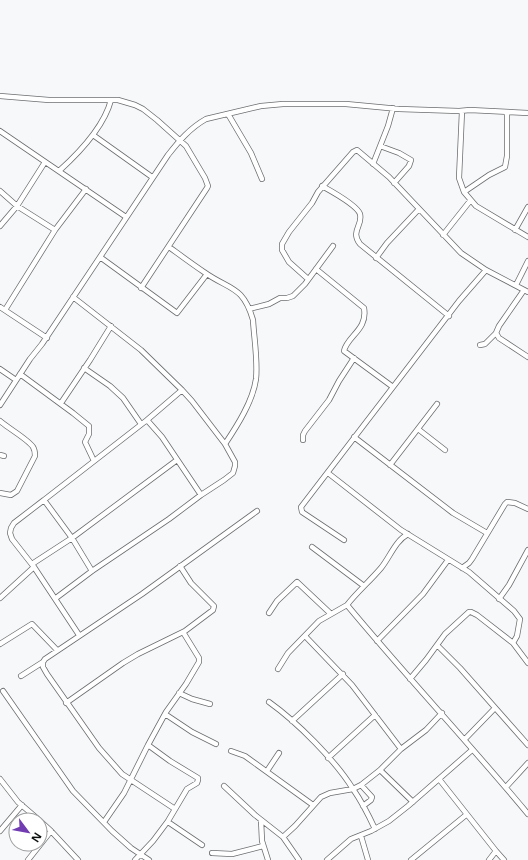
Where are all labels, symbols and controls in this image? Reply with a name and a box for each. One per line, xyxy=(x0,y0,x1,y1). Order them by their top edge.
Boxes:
north arrow xyxy=(8,812,48,852)
text: N xyxy=(28,830,46,845)

